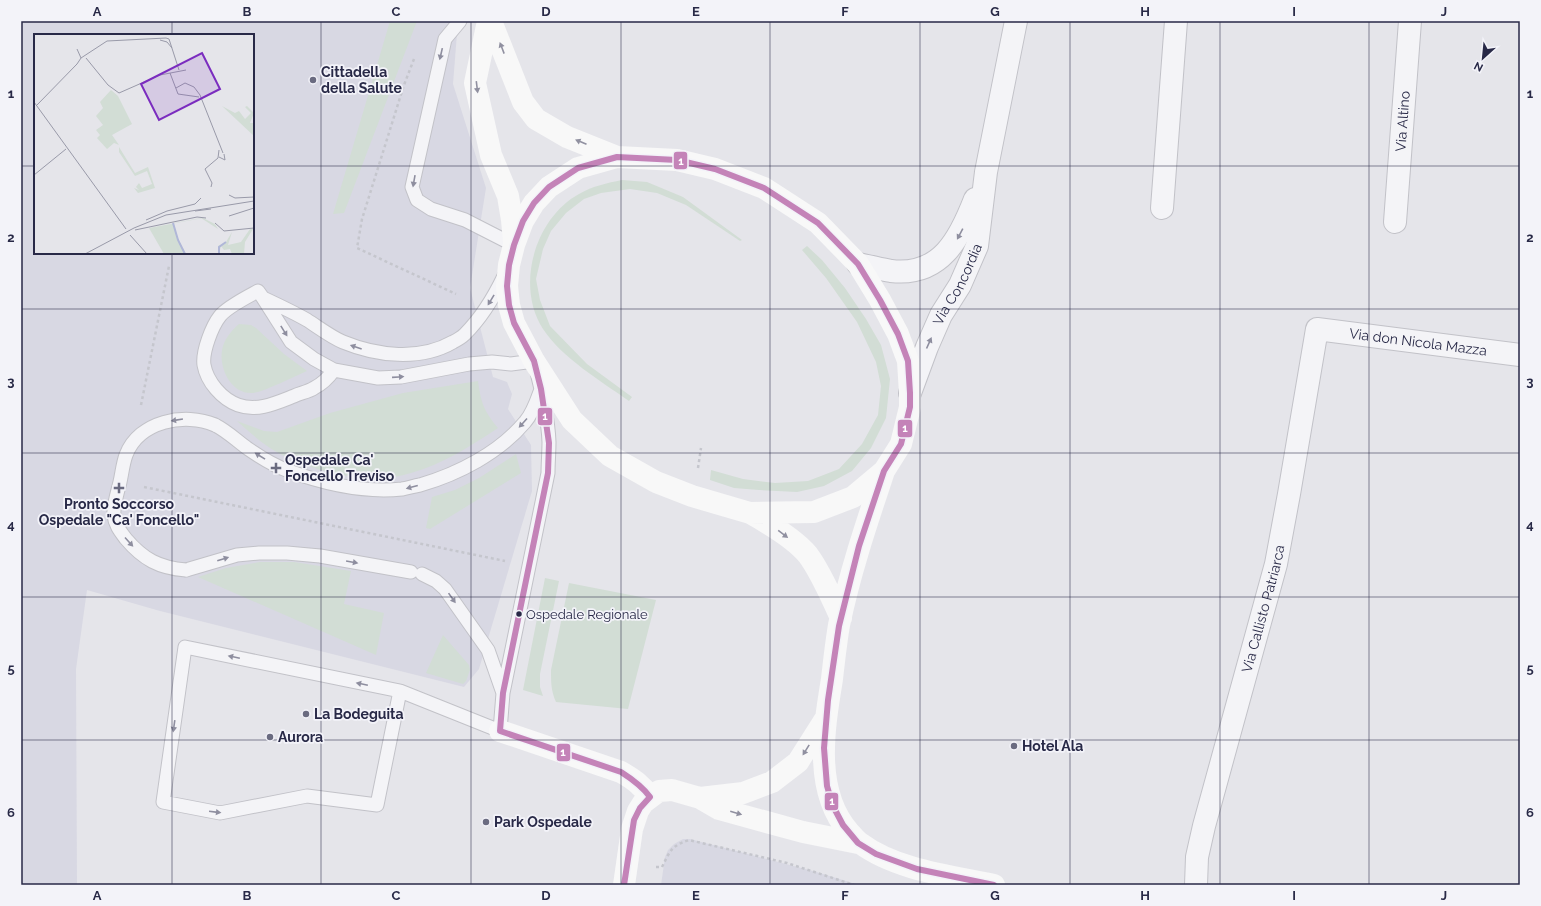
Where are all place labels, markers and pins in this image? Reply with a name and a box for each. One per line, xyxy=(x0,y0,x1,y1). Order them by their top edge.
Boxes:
place label: Cittadella della Salute xyxy=(321,64,403,96)
marker: Cittadella della Salute xyxy=(308,75,318,85)
place label: Ospedale Ca' Foncello Treviso xyxy=(285,452,395,484)
marker: Ospedale Ca' Foncello Treviso xyxy=(270,462,282,474)
marker: Pronto Soccorso Ospedale "Ca' Foncello" xyxy=(113,482,125,494)
place label: Pronto Soccorso Ospedale "Ca' Foncello" xyxy=(39,496,199,528)
place label: Ospedale Regionale xyxy=(526,607,648,622)
marker: Ospedale Regionale xyxy=(514,609,524,619)
place label: La Bodeguita xyxy=(314,706,404,722)
marker: La Bodeguita xyxy=(301,709,311,719)
place label: Aurora xyxy=(278,729,323,745)
marker: Aurora xyxy=(265,732,275,742)
place label: Hotel Ala xyxy=(1022,738,1083,754)
marker: Hotel Ala xyxy=(1009,741,1019,751)
place label: Park Ospedale xyxy=(494,814,592,830)
marker: Park Ospedale xyxy=(481,817,491,827)

